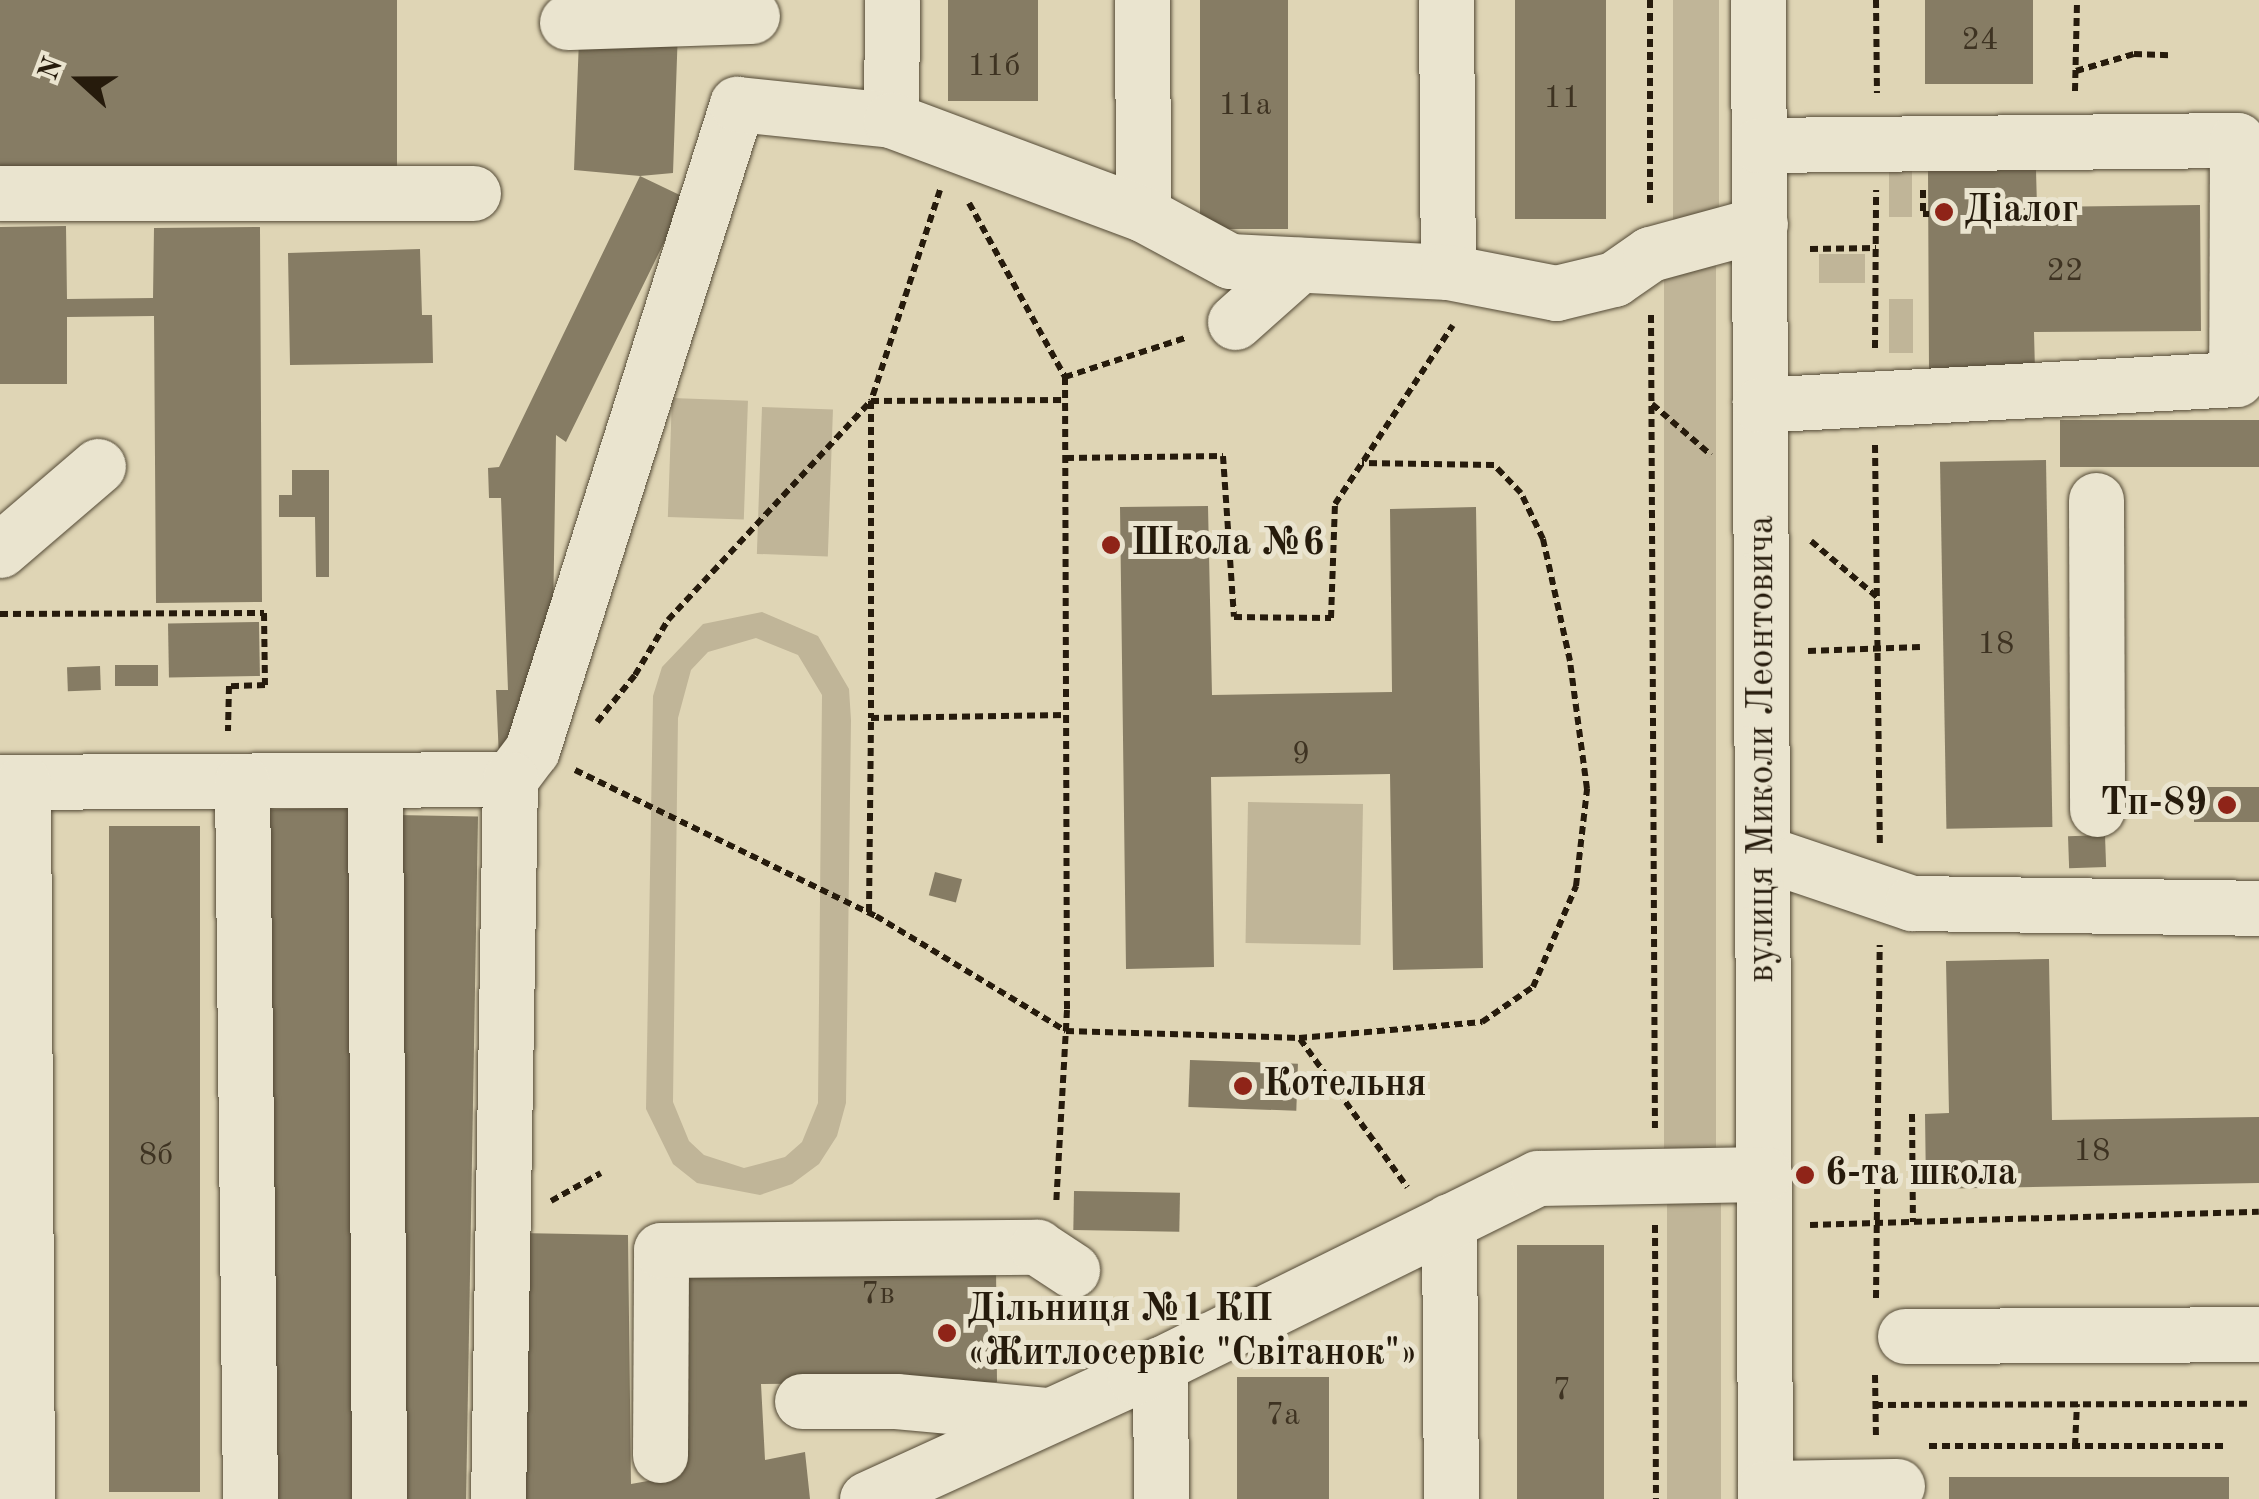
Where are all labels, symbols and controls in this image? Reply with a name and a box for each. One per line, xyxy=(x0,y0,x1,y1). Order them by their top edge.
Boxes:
house number: 24 xyxy=(1961,22,1999,60)
north arrow xyxy=(30,30,130,130)
house number: 11б xyxy=(968,48,1020,86)
text: N xyxy=(35,54,69,84)
house number: 11 xyxy=(1543,80,1581,118)
house number: 11а xyxy=(1219,87,1271,125)
place label: Діалог xyxy=(1964,189,2078,235)
marker: Діалог xyxy=(1933,201,1955,223)
house number: 22 xyxy=(2046,253,2084,291)
street label: вулиця Миколи Леонтовича xyxy=(1740,515,1786,983)
place label: Школа №6 xyxy=(1131,522,1324,568)
marker: Школа №6 xyxy=(1100,534,1122,556)
house number: 18 xyxy=(1977,626,2015,664)
house number: 9 xyxy=(1292,736,1310,774)
place label: Тп-89 xyxy=(2100,782,2207,828)
marker: Тп-89 xyxy=(2216,794,2238,816)
place label: Котельня xyxy=(1263,1063,1427,1109)
marker: Котельня xyxy=(1232,1075,1254,1097)
house number: 18 xyxy=(2073,1133,2111,1171)
house number: 8б xyxy=(139,1137,173,1175)
place label: 6-та школа xyxy=(1825,1152,2017,1198)
marker: 6-та школа xyxy=(1794,1164,1816,1186)
house number: 7в xyxy=(861,1276,895,1314)
place label: Дільниця №1 КП «Житлосервіс "Світанок"» xyxy=(967,1288,1418,1378)
marker: Дільниця №1 КП «Житлосервіс "Світанок"» xyxy=(936,1322,958,1344)
house number: 7 xyxy=(1553,1372,1571,1410)
house number: 7а xyxy=(1266,1397,1300,1435)

